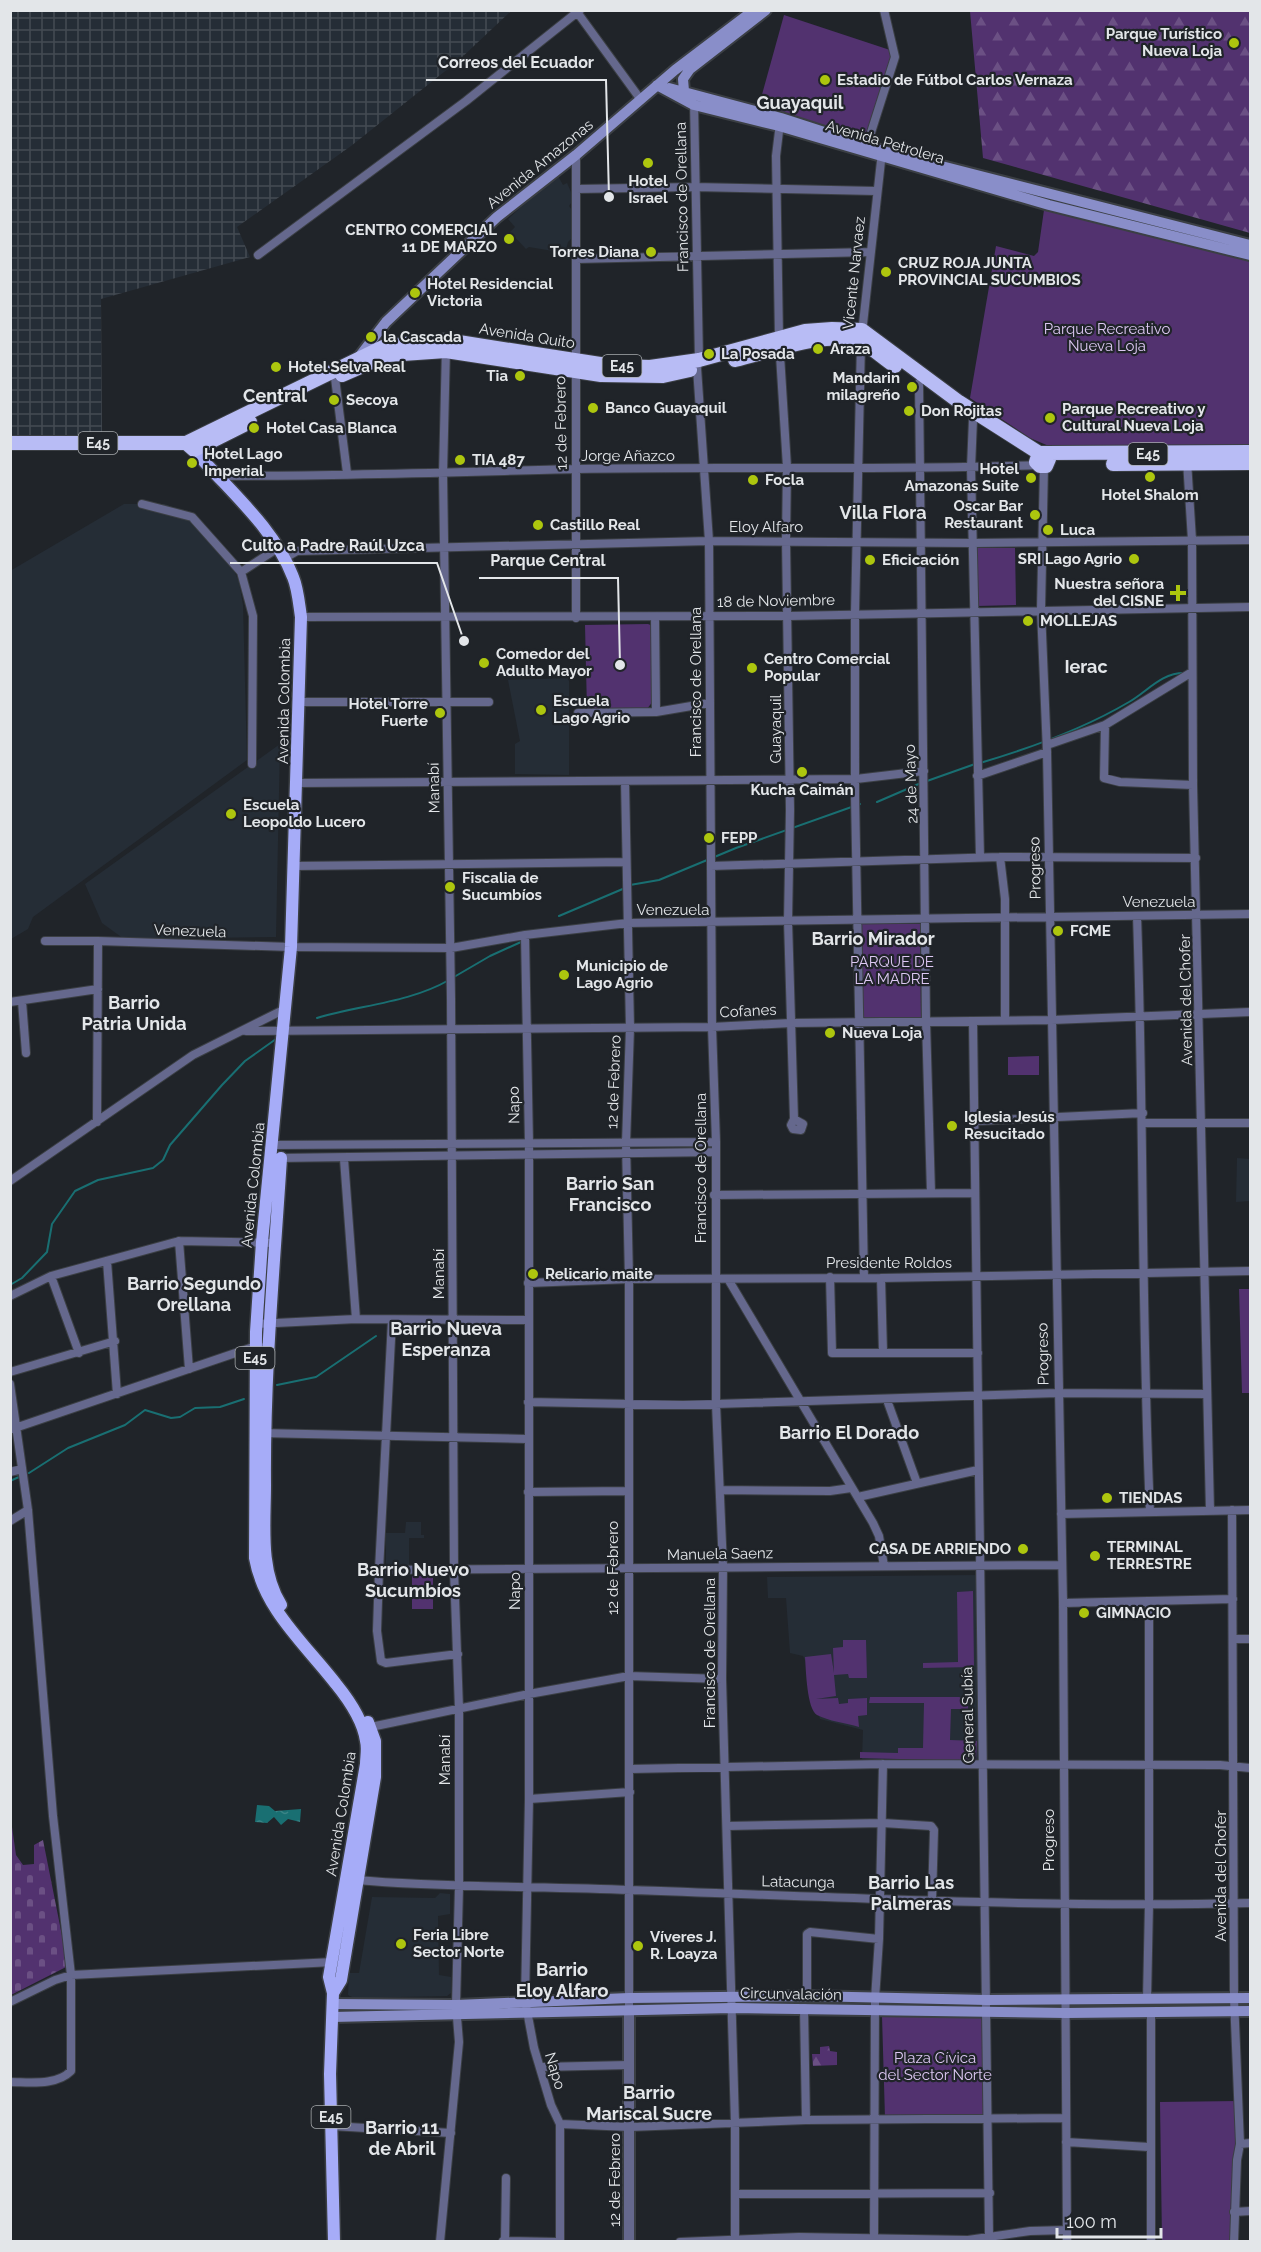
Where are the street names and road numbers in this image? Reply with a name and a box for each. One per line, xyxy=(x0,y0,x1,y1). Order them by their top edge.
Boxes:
street label: Avenida Amazonas xyxy=(483,116,597,212)
street label: Avenida Petrolera xyxy=(824,116,946,168)
street label: Francisco de Orellana xyxy=(672,122,692,272)
street label: Vicente Narvaez xyxy=(839,216,869,330)
street label: Avenida Quito xyxy=(478,320,576,352)
road number: E45 xyxy=(602,355,642,377)
street label: 12 de Febrero xyxy=(551,376,571,470)
road number: E45 xyxy=(78,432,118,454)
road number: E45 xyxy=(1128,443,1168,465)
street label: Jorge Añazco xyxy=(581,447,675,465)
street label: Eloy Alfaro xyxy=(729,518,803,536)
street label: 18 de Noviembre xyxy=(717,591,835,611)
street label: Francisco de Orellana xyxy=(687,607,705,757)
street label: Avenida Colombia xyxy=(274,638,294,764)
street label: Guayaquil xyxy=(767,693,785,764)
street label: 24 de Mayo xyxy=(901,744,921,824)
street label: Manabí xyxy=(425,762,443,814)
street label: Progreso xyxy=(1025,836,1045,899)
street label: Venezuela xyxy=(1123,893,1195,911)
street label: Venezuela xyxy=(637,901,709,919)
street label: Venezuela xyxy=(153,921,227,941)
street label: Avenida del Chofer xyxy=(1176,933,1196,1066)
street label: Cofanes xyxy=(719,1001,777,1021)
street label: 12 de Febrero xyxy=(603,1035,625,1129)
street label: Napo xyxy=(505,1086,523,1124)
street label: Francisco de Orellana xyxy=(692,1093,710,1243)
street label: Avenida Colombia xyxy=(237,1121,269,1249)
street label: Manabí xyxy=(430,1248,448,1299)
street label: Presidente Roldos xyxy=(826,1254,952,1272)
street label: Progreso xyxy=(1033,1322,1053,1385)
road number: E45 xyxy=(236,1347,274,1369)
street label: 12 de Febrero xyxy=(604,1521,622,1615)
street label: Manuela Saenz xyxy=(667,1544,773,1564)
street label: Napo xyxy=(506,1572,524,1610)
street label: Francisco de Orellana xyxy=(701,1578,719,1728)
street label: General Subía xyxy=(958,1667,978,1763)
street label: Manabí xyxy=(436,1734,454,1785)
street label: Avenida Colombia xyxy=(322,1750,360,1878)
street label: Progreso xyxy=(1040,1809,1058,1871)
street label: Avenida del Chofer xyxy=(1212,1809,1230,1942)
street label: Latacunga xyxy=(761,1872,835,1892)
street label: Circunvalación xyxy=(740,1984,842,2004)
street label: Napo xyxy=(541,2050,569,2092)
road number: E45 xyxy=(312,2106,350,2128)
street label: 12 de Febrero xyxy=(606,2133,624,2227)

